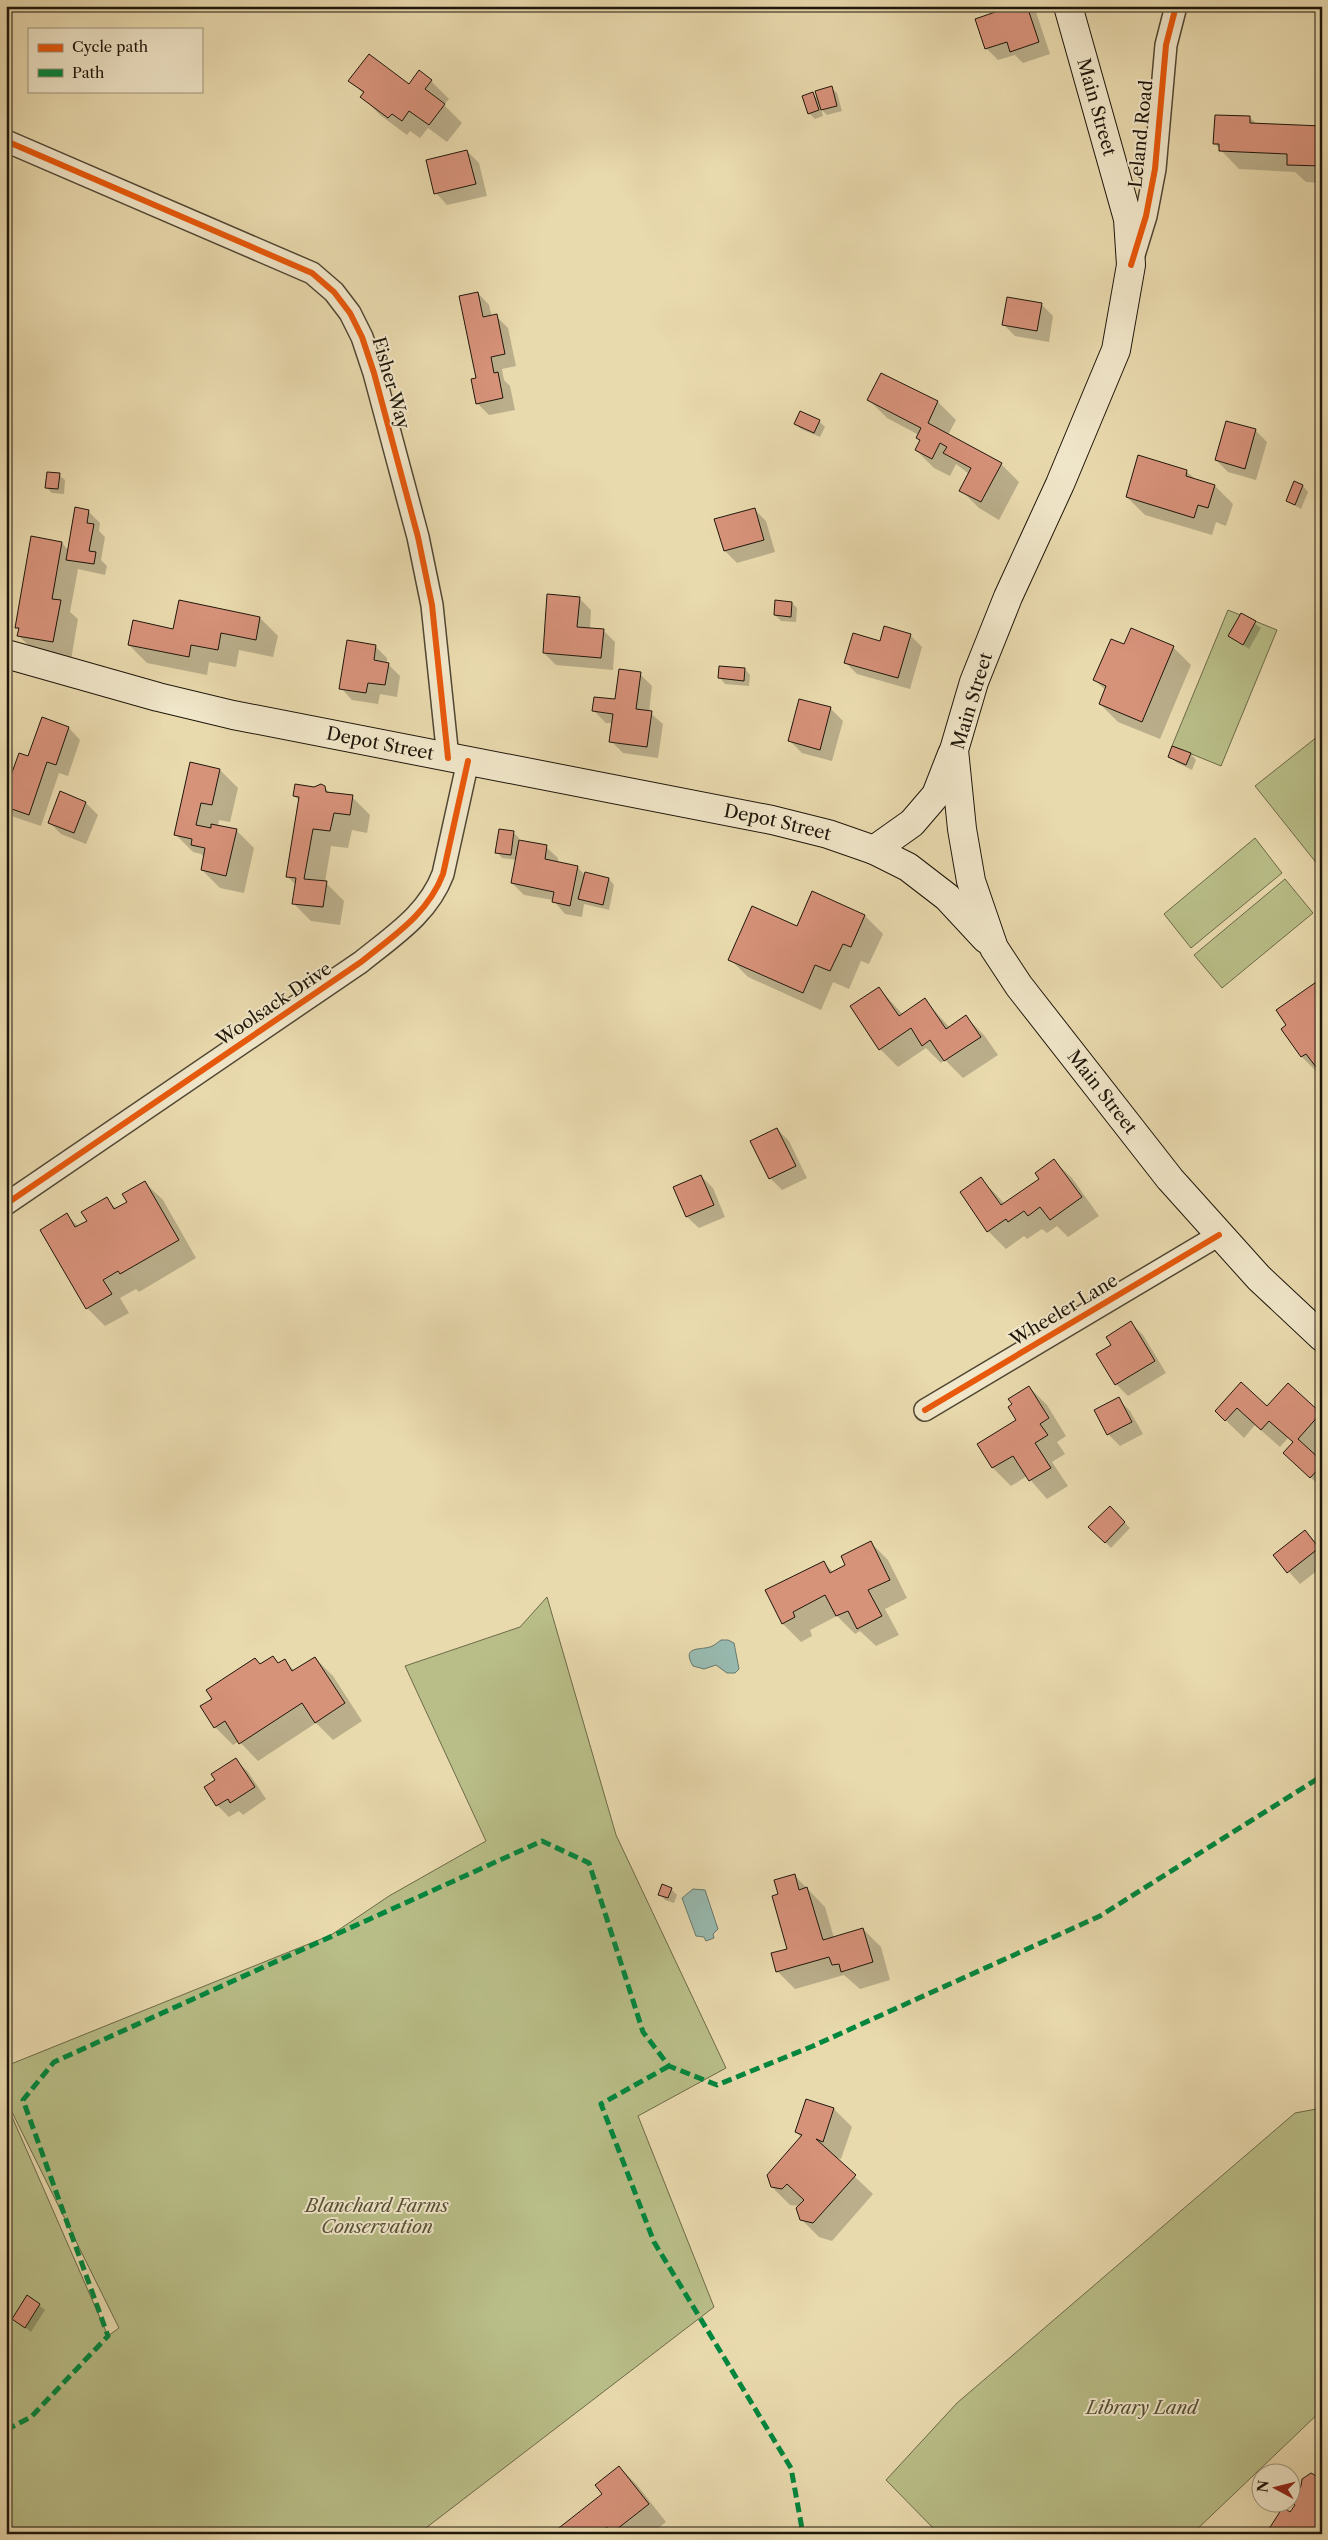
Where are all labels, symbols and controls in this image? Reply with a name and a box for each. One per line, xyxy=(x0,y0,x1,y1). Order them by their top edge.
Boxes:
legend xyxy=(28,28,202,92)
text: Cycle path xyxy=(72,37,149,56)
street label: Main Street xyxy=(1072,56,1121,159)
text: Path xyxy=(72,63,105,82)
street label: Leland Road xyxy=(1124,79,1158,189)
street label: Fisher Way xyxy=(367,334,415,433)
street label: Main Street xyxy=(947,649,997,752)
street label: Depot Street xyxy=(324,722,436,765)
street label: Depot Street xyxy=(722,800,834,845)
street label: Woolsack Drive xyxy=(211,957,336,1051)
street label: Main Street xyxy=(1062,1046,1142,1139)
street label: Wheeler Lane xyxy=(1005,1269,1122,1351)
park label: Blanchard Farms Conservation xyxy=(303,2195,449,2238)
park label: Library Land xyxy=(1084,2397,1200,2419)
north arrow xyxy=(1250,2462,1300,2512)
text: N xyxy=(1253,2479,1273,2494)

